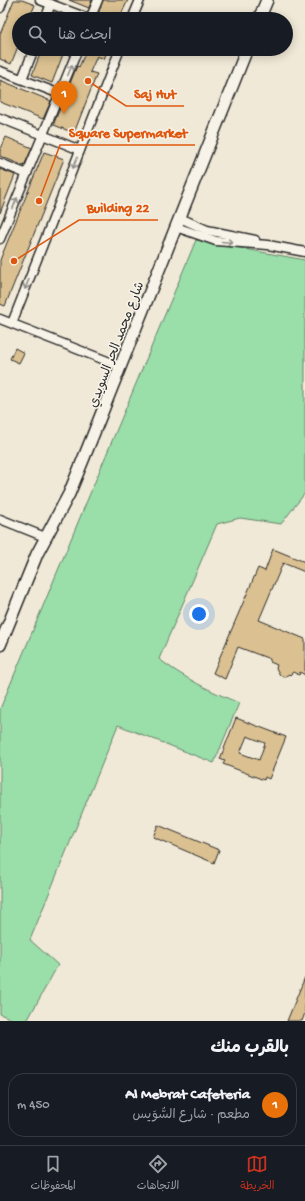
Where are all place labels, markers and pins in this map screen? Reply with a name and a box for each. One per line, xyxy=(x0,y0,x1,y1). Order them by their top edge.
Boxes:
callout: Saj Hut xyxy=(126,80,184,106)
pin: 1 xyxy=(51,81,77,114)
callout: Square Supermarket xyxy=(60,119,195,145)
callout: Building 22 xyxy=(79,194,158,220)

